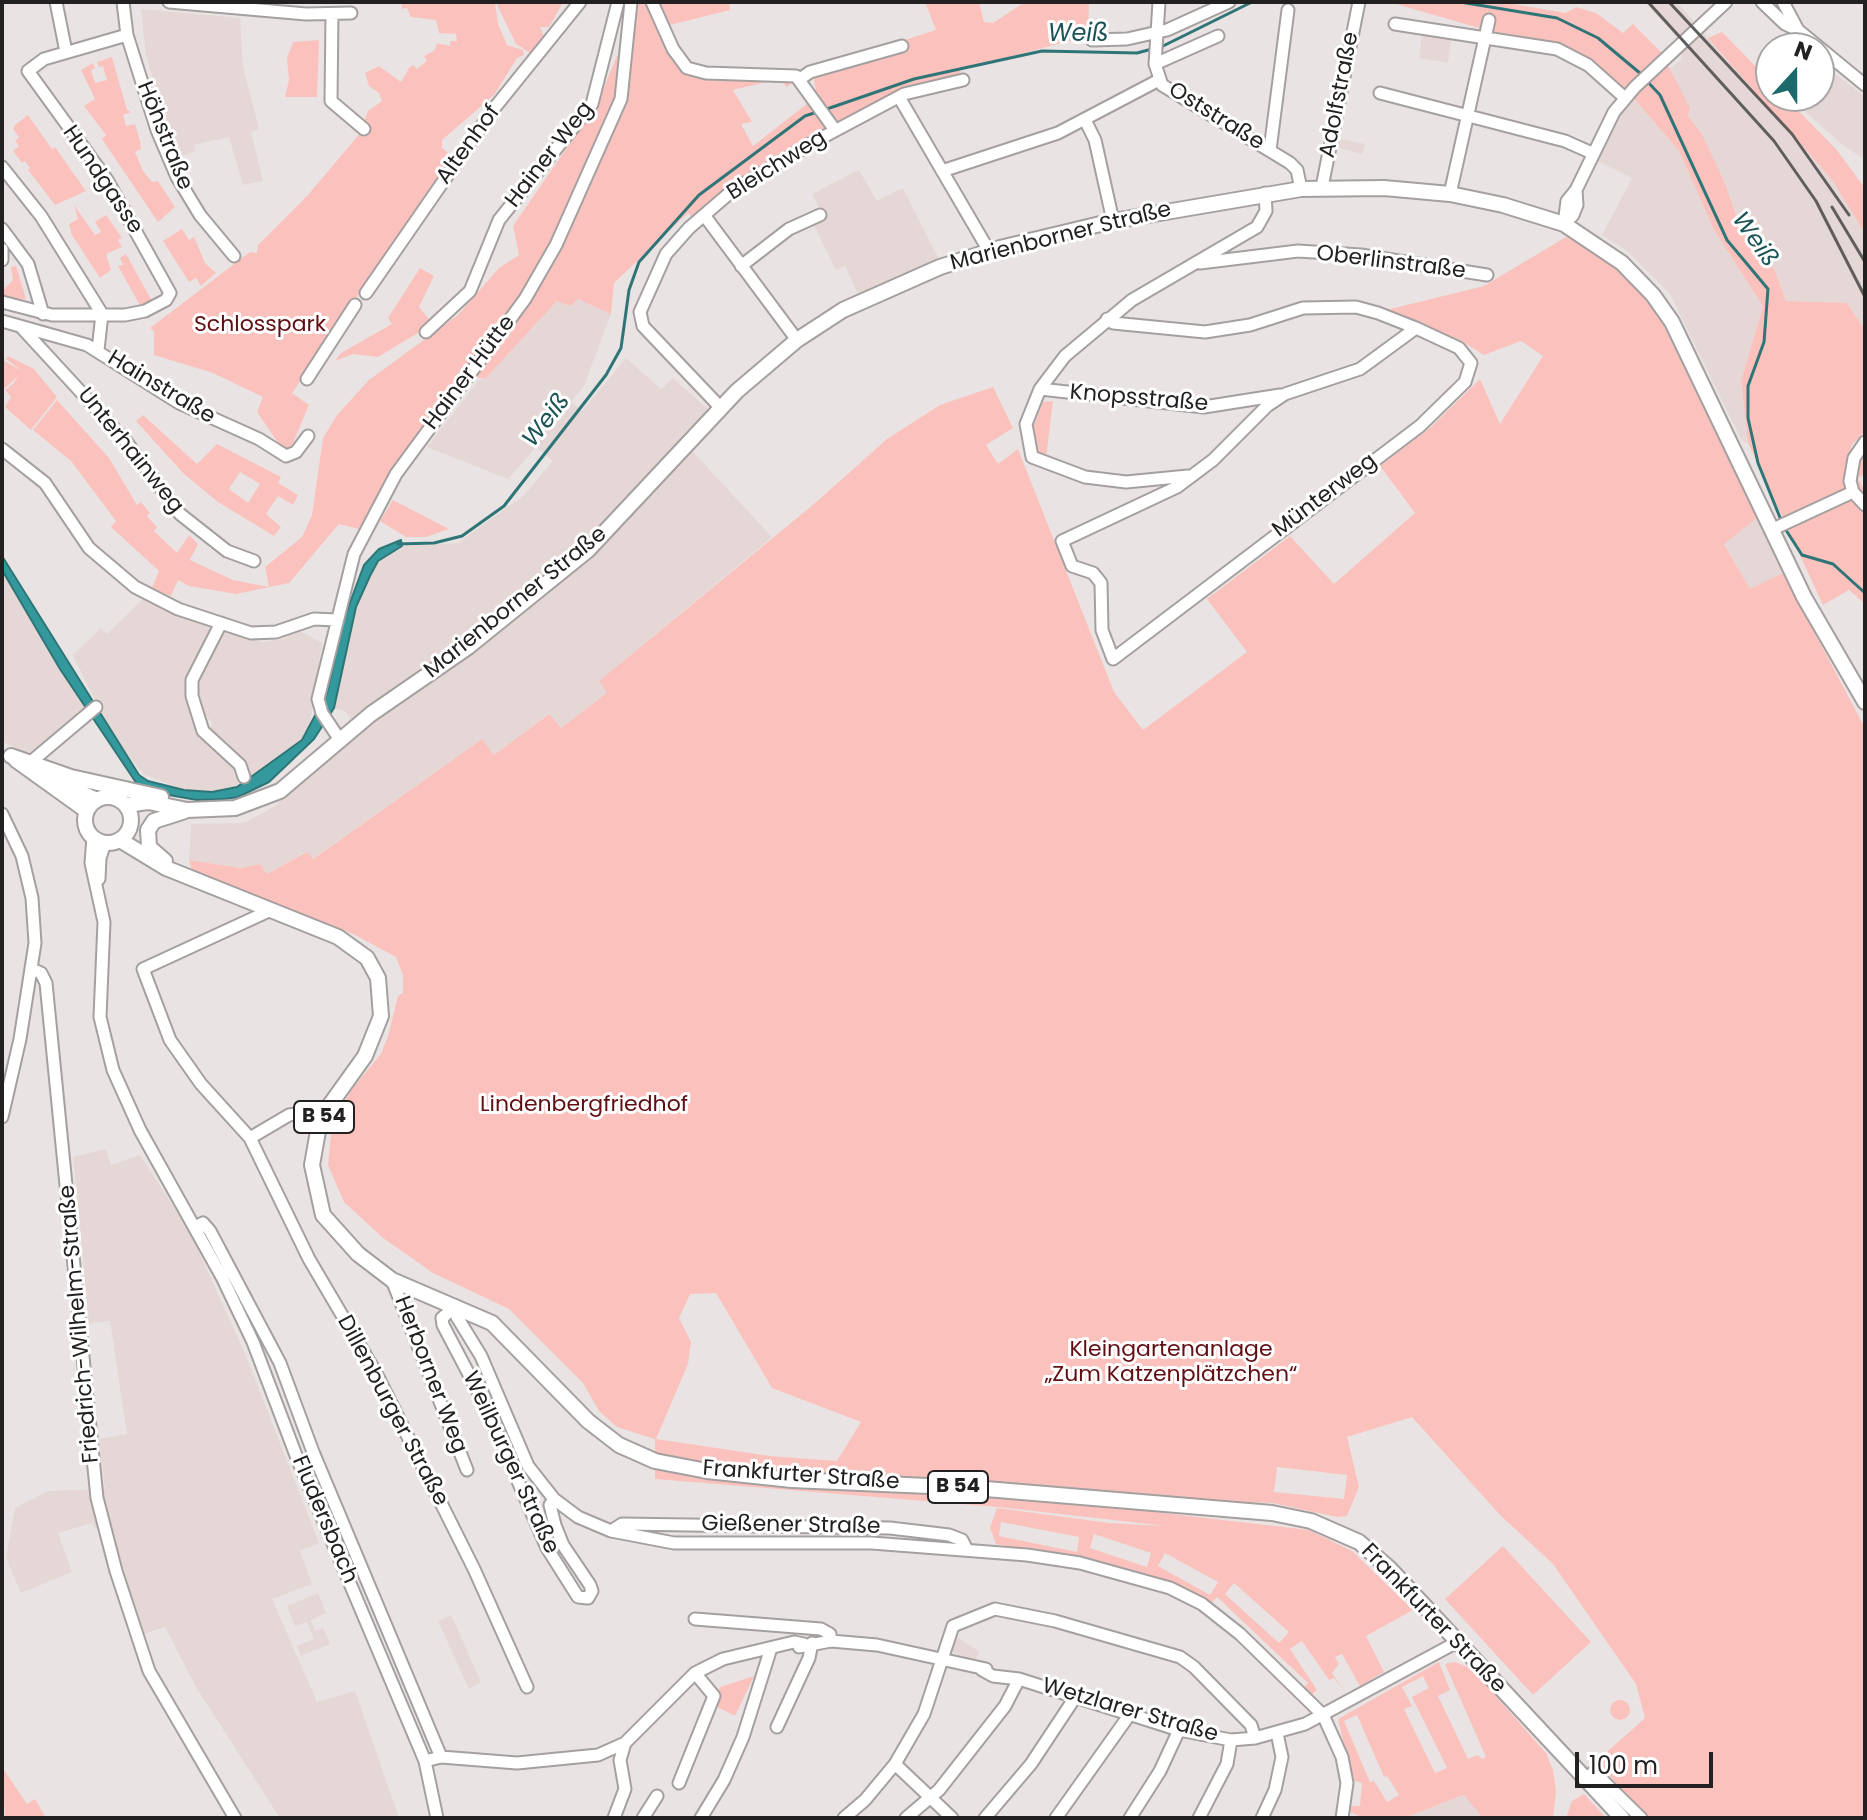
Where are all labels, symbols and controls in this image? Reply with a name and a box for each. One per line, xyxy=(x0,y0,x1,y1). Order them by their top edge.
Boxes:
water label: Weiß xyxy=(1048,21,1108,49)
street label: Adolfstraße xyxy=(1315,30,1365,160)
north arrow xyxy=(1755,32,1835,112)
text: N xyxy=(1790,34,1816,68)
street label: Oststraße xyxy=(1163,77,1269,157)
street label: Höhstraße xyxy=(130,78,198,194)
street label: Hainer Weg xyxy=(500,97,600,213)
street label: Altenhof xyxy=(431,100,507,190)
street label: Hundgasse xyxy=(56,121,148,239)
street label: Bleichweg xyxy=(723,125,831,207)
street label: Marienborner Straße xyxy=(948,197,1174,277)
water label: Weiß xyxy=(1725,207,1783,273)
street label: Oberlinstraße xyxy=(1315,241,1467,285)
street label: Hainer Hütte xyxy=(418,311,522,435)
park label: Schlosspark xyxy=(194,312,326,338)
street label: Hainstraße xyxy=(102,346,220,430)
street label: Knopsstraße xyxy=(1069,380,1209,418)
street label: Unterhainweg xyxy=(71,383,189,519)
water label: Weiß xyxy=(517,388,577,454)
street label: Münterweg xyxy=(1268,448,1382,544)
street label: Marienborner Straße xyxy=(420,521,612,685)
park label: Lindenbergfriedhof xyxy=(480,1092,688,1118)
road number: B 54 xyxy=(294,1101,354,1133)
street label: Friedrich-Wilhelm-Straße xyxy=(55,1184,105,1464)
street label: Herborner Weg xyxy=(388,1293,472,1457)
street label: Dillenburger Straße xyxy=(331,1311,453,1511)
park label: Kleingartenanlage „Zum Katzenplätzchen“ xyxy=(1045,1337,1297,1388)
street label: Weilburger Straße xyxy=(456,1368,564,1558)
street label: Fludersbach xyxy=(285,1452,363,1588)
street label: Frankfurter Straße xyxy=(702,1456,900,1496)
road number: B 54 xyxy=(928,1471,988,1503)
street label: Gießener Straße xyxy=(701,1511,881,1541)
street label: Frankfurter Straße xyxy=(1355,1539,1511,1699)
street label: Wetzlarer Straße xyxy=(1039,1673,1221,1749)
scale bar xyxy=(1579,1736,1717,1786)
text: 100 m xyxy=(1589,1749,1658,1782)

